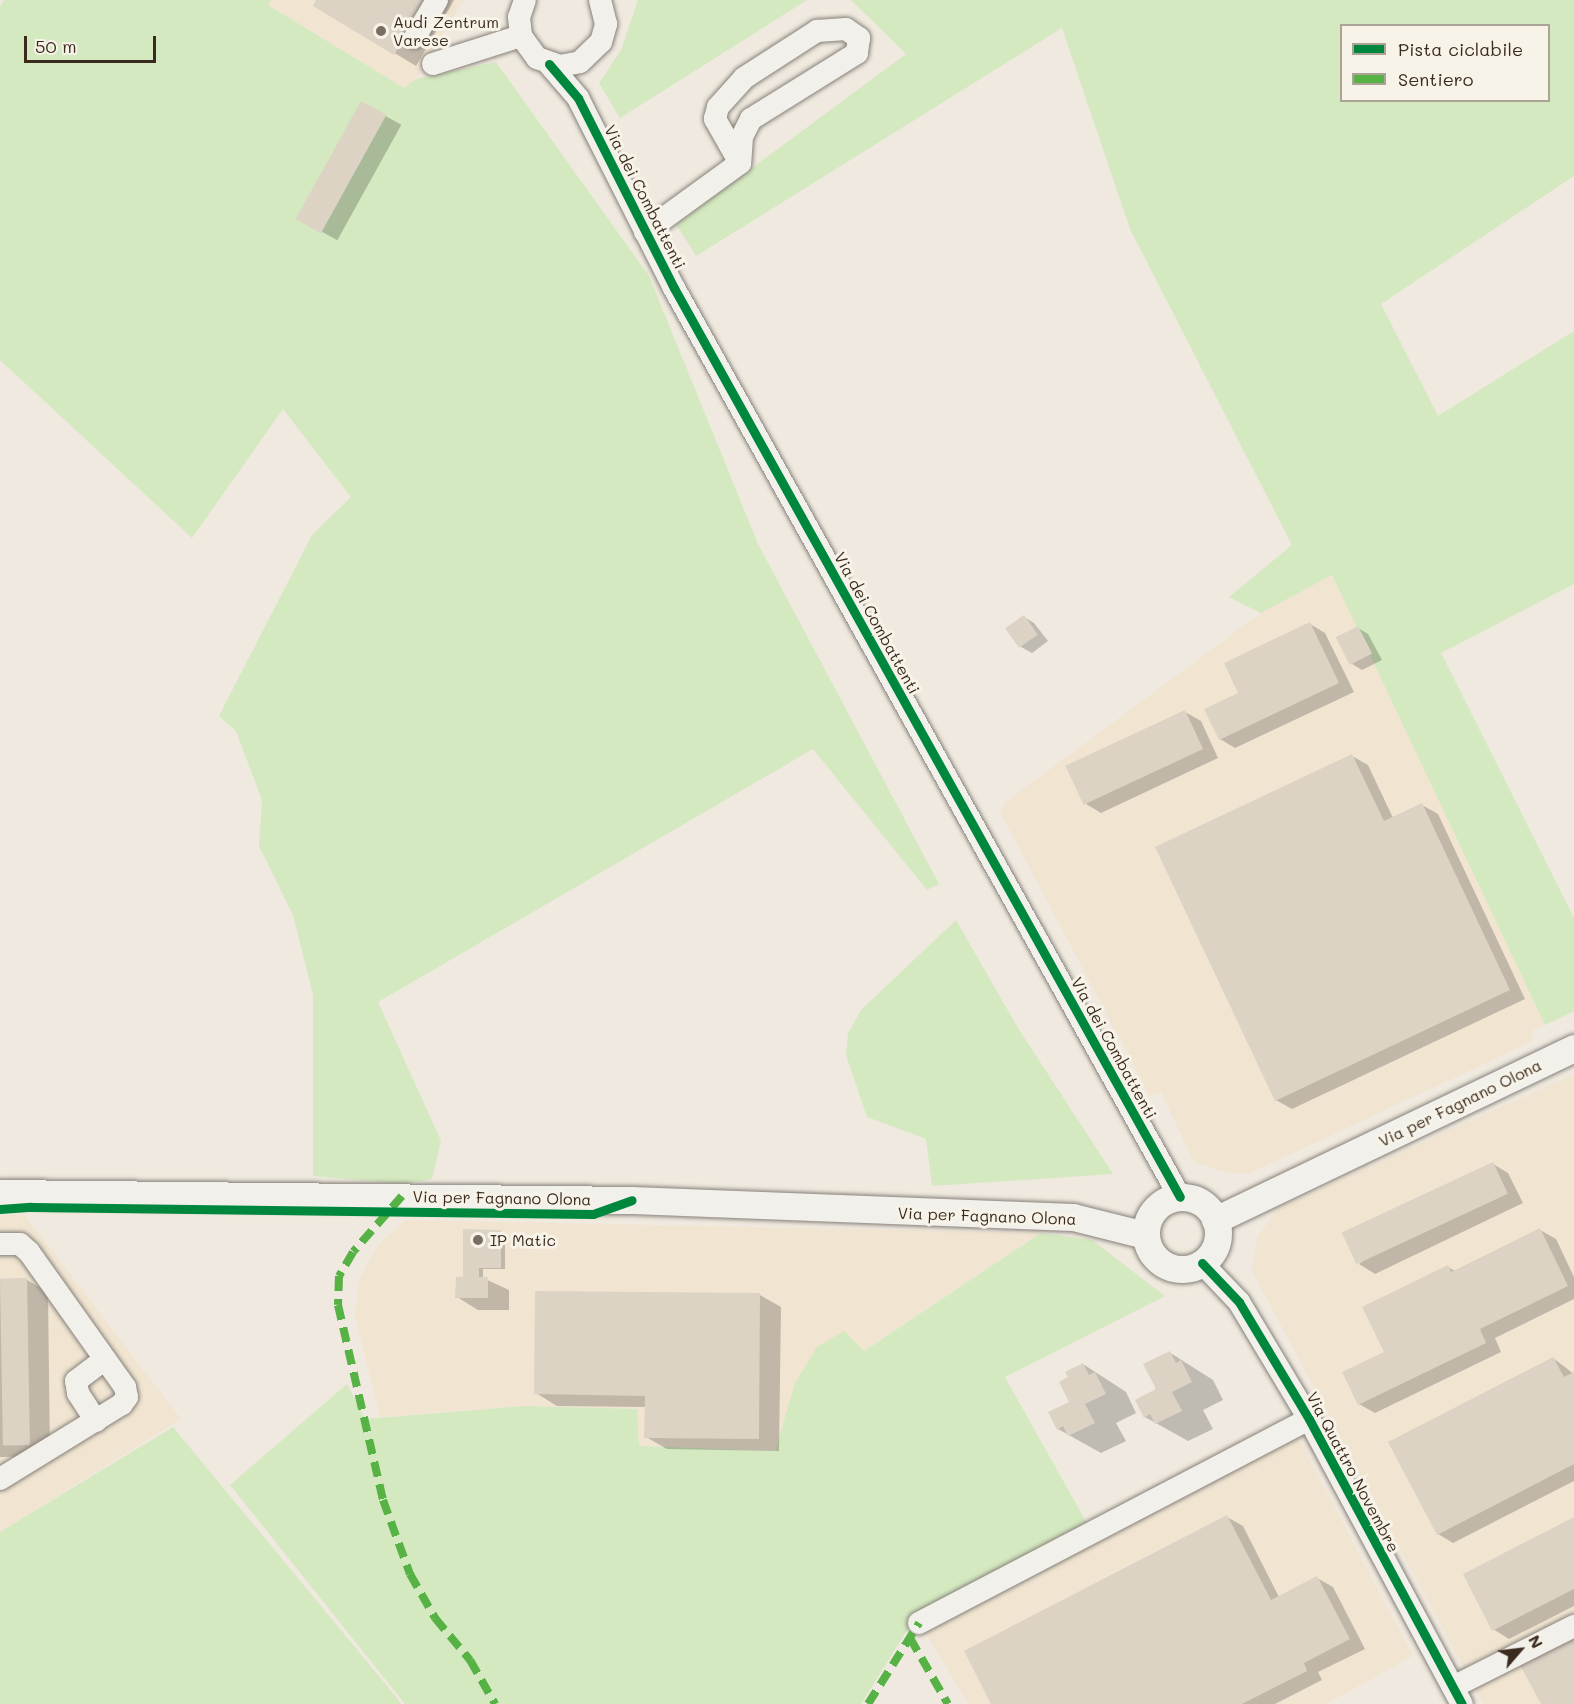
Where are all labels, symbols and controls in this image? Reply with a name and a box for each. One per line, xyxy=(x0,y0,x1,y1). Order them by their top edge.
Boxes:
place label: Audi Zentrum Varese xyxy=(393,12,499,50)
scale bar xyxy=(27,24,159,62)
marker: Audi Zentrum Varese xyxy=(374,24,388,38)
legend xyxy=(1340,24,1550,102)
text: 50 m xyxy=(35,34,77,58)
text: Pista ciclabile xyxy=(1398,37,1523,61)
text: Sentiero xyxy=(1398,67,1474,91)
street label: Via dei Combattenti xyxy=(600,122,690,272)
street label: Via dei Combattenti xyxy=(830,549,924,697)
street label: Via dei Combattenti xyxy=(1067,974,1161,1122)
street label: Via per Fagnano Olona xyxy=(1375,1055,1545,1151)
street label: Via per Fagnano Olona xyxy=(412,1187,592,1209)
street label: Via per Fagnano Olona xyxy=(897,1203,1077,1229)
place label: IP Matic xyxy=(490,1230,556,1250)
marker: IP Matic xyxy=(471,1233,485,1247)
street label: Via Quattro Novembre xyxy=(1303,1389,1403,1555)
north arrow xyxy=(1490,1620,1550,1680)
text: N xyxy=(1524,1631,1548,1652)

